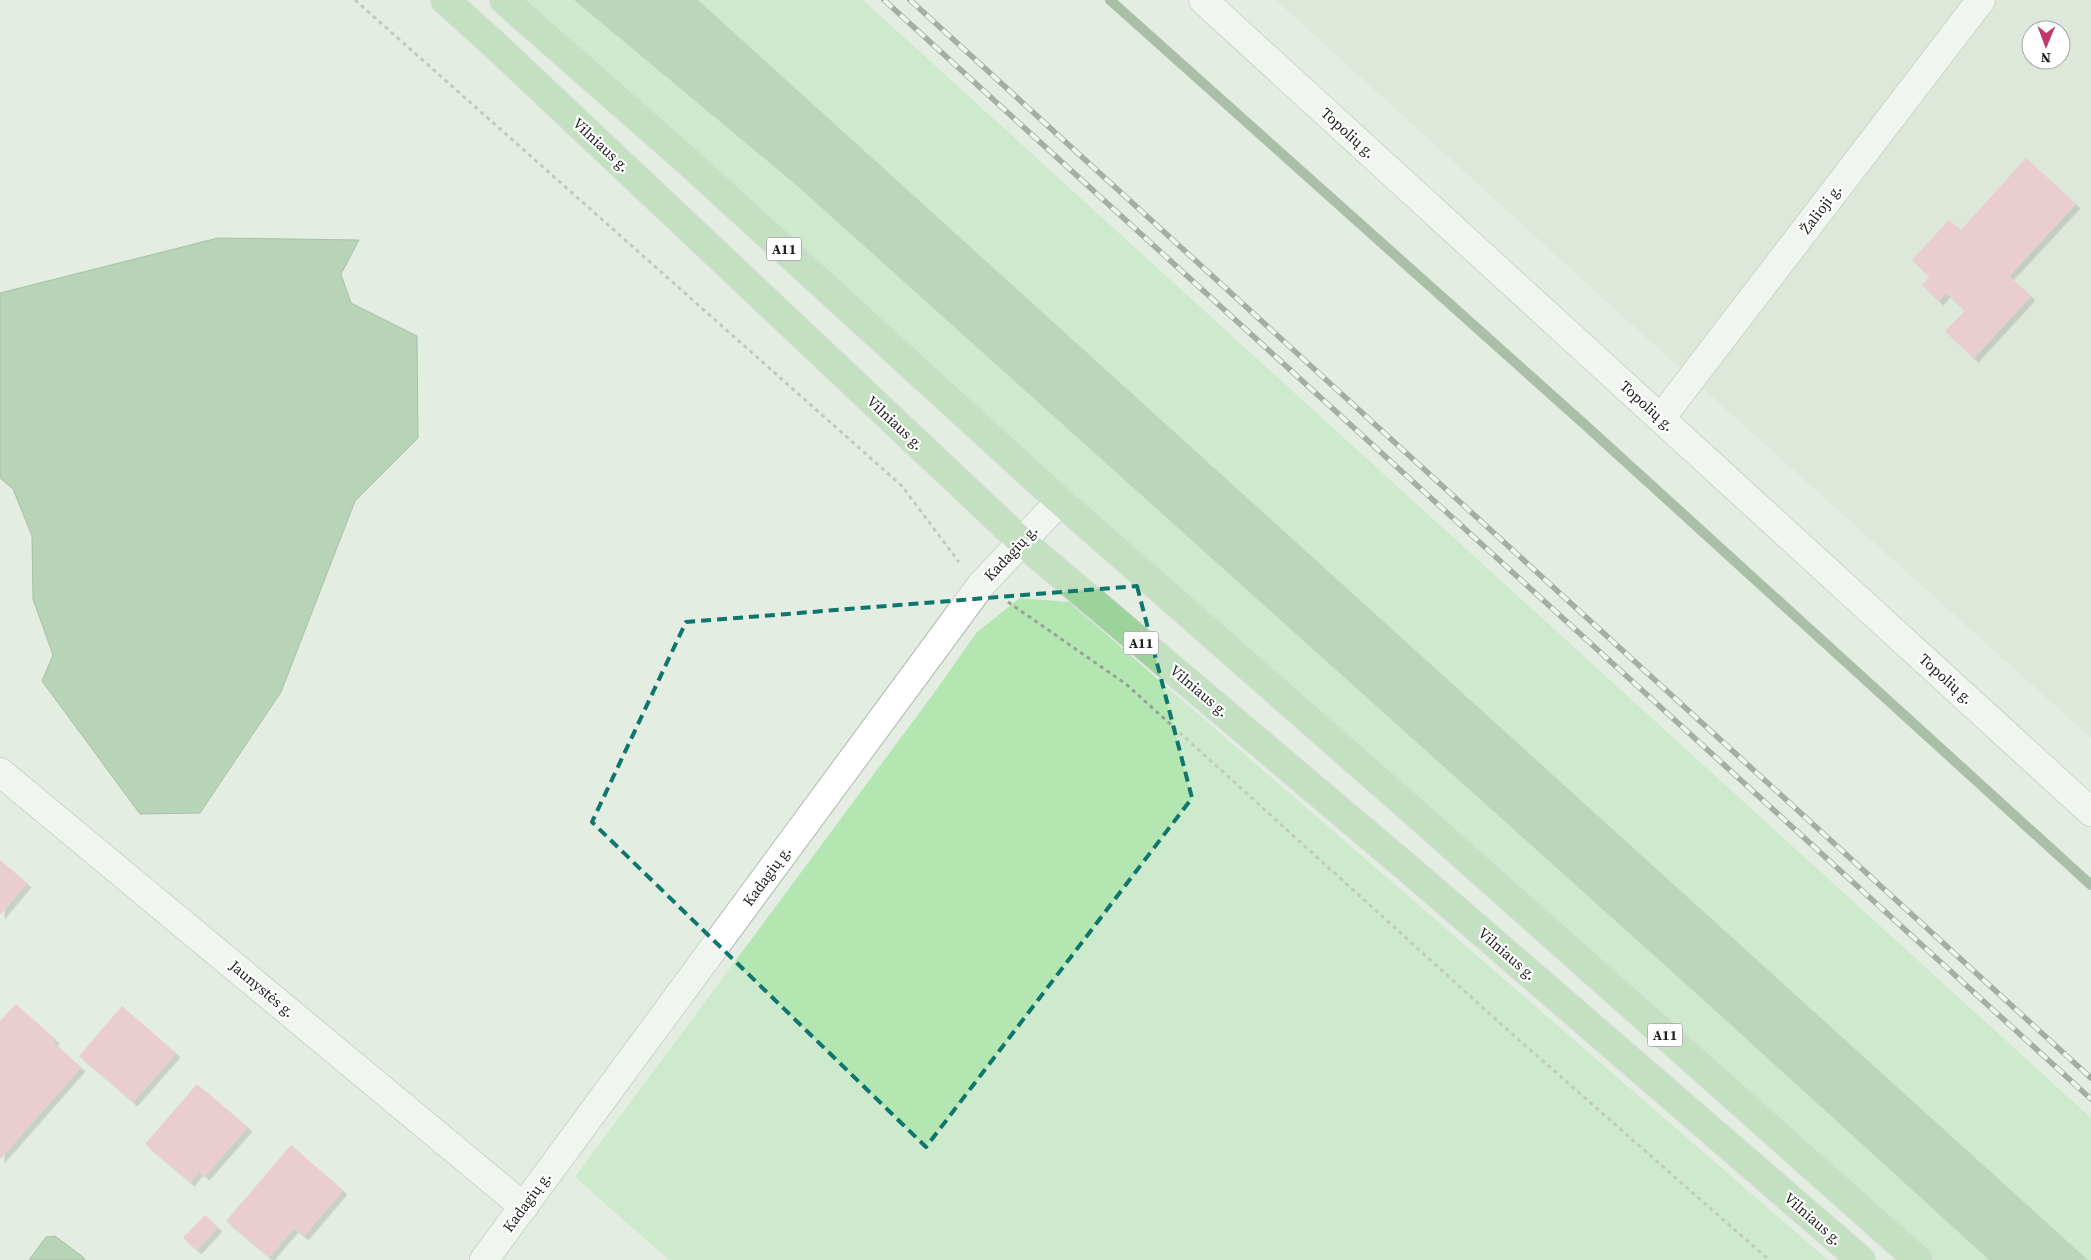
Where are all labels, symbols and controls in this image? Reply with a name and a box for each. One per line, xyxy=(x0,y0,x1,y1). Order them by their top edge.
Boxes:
north arrow xyxy=(2021,20,2071,70)
text: N xyxy=(2040,48,2051,68)
street label: Topolių g. xyxy=(1317,103,1380,163)
street label: Vilniaus g. xyxy=(568,113,634,176)
street label: Žalioji g. xyxy=(1795,179,1846,238)
road number: A11 xyxy=(766,238,802,260)
street label: Topolių g. xyxy=(1616,376,1679,436)
street label: Vilniaus g. xyxy=(862,391,928,454)
street label: Kadagių g. xyxy=(979,520,1042,585)
road number: A11 xyxy=(1124,632,1158,654)
street label: Topolių g. xyxy=(1915,649,1978,709)
street label: Vilniaus g. xyxy=(1165,660,1233,721)
street label: Kadagių g. xyxy=(738,841,796,910)
street label: Vilniaus g. xyxy=(1474,922,1541,985)
street label: Jaunystės g. xyxy=(225,955,299,1022)
road number: A11 xyxy=(1648,1024,1682,1046)
street label: Kadagių g. xyxy=(498,1167,556,1236)
street label: Vilniaus g. xyxy=(1780,1187,1847,1250)

